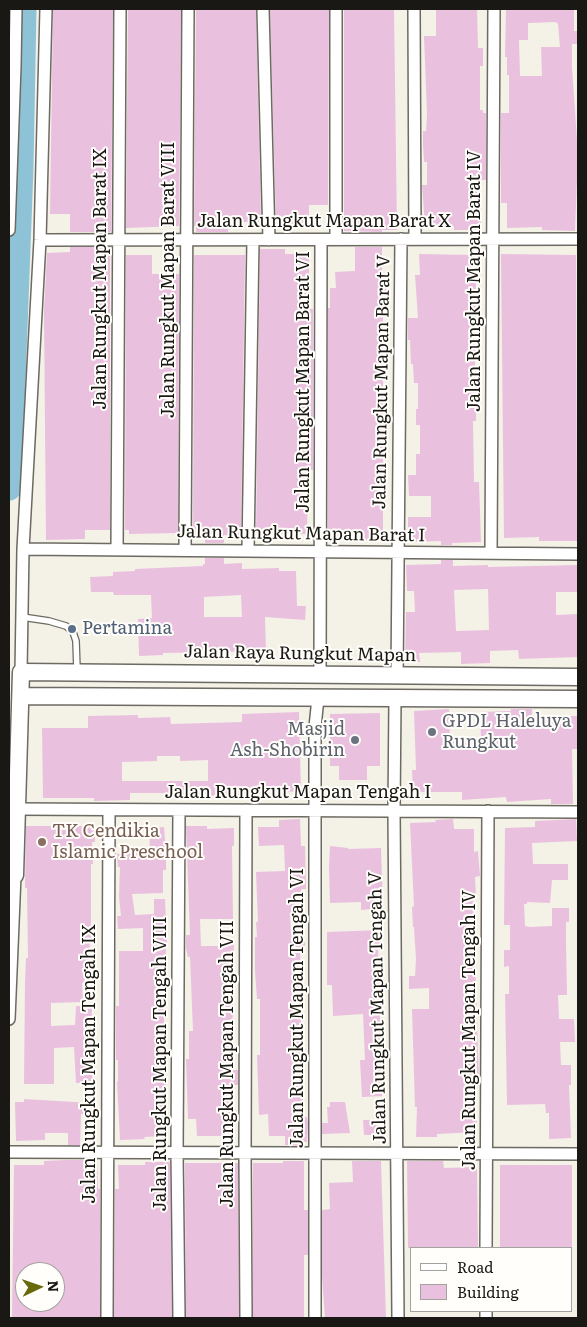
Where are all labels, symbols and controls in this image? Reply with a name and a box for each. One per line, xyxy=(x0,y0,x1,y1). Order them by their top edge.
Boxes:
street label: Jalan Rungkut Mapan Barat VIII xyxy=(158,142,180,418)
street label: Jalan Rungkut Mapan Barat IX xyxy=(90,148,112,410)
street label: Jalan Rungkut Mapan Barat IV xyxy=(464,150,486,412)
street label: Jalan Rungkut Mapan Barat X xyxy=(197,211,451,233)
street label: Jalan Rungkut Mapan Barat VI xyxy=(293,251,315,513)
street label: Jalan Rungkut Mapan Barat V xyxy=(369,254,395,510)
street label: Jalan Rungkut Mapan Barat I xyxy=(176,521,426,547)
place label: Pertamina xyxy=(82,618,172,640)
marker: Pertamina xyxy=(66,623,78,635)
street label: Jalan Raya Rungkut Mapan xyxy=(183,641,417,667)
place label: GPDL Haleluya Rungkut xyxy=(442,711,571,754)
place label: Masjid Ash-Shobirin xyxy=(230,719,345,762)
marker: GPDL Haleluya Rungkut xyxy=(426,726,438,738)
marker: Masjid Ash-Shobirin xyxy=(349,734,361,746)
street label: Jalan Rungkut Mapan Tengah I xyxy=(165,782,431,804)
place label: TK Cendikia Islamic Preschool xyxy=(52,821,203,864)
marker: TK Cendikia Islamic Preschool xyxy=(36,836,48,848)
street label: Jalan Rungkut Mapan Tengah VI xyxy=(287,868,309,1148)
street label: Jalan Rungkut Mapan Tengah V xyxy=(365,871,391,1145)
street label: Jalan Rungkut Mapan Tengah IV xyxy=(459,890,481,1170)
street label: Jalan Rungkut Mapan Tengah VIII xyxy=(150,917,172,1211)
street label: Jalan Rungkut Mapan Tengah VII xyxy=(217,920,239,1208)
street label: Jalan Rungkut Mapan Tengah IX xyxy=(79,924,101,1204)
legend xyxy=(410,1247,572,1312)
text: Road xyxy=(457,1255,493,1278)
north arrow xyxy=(15,1262,65,1312)
text: N xyxy=(44,1280,64,1293)
text: Building xyxy=(457,1280,519,1303)

